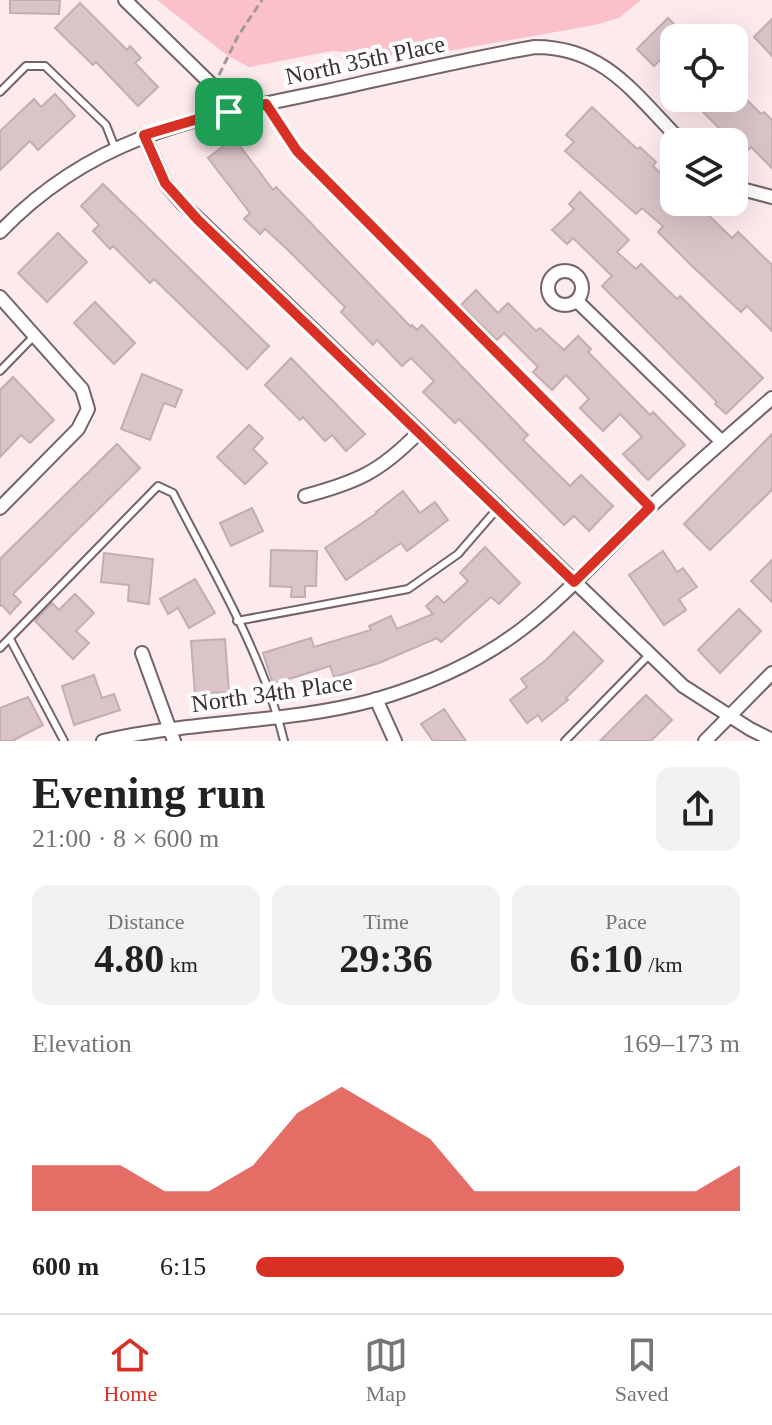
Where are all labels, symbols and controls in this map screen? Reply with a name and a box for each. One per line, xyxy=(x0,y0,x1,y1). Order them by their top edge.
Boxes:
map controls xyxy=(660,24,748,216)
button: locate xyxy=(660,24,748,112)
street label: North 35th Place xyxy=(283,30,447,90)
pin xyxy=(195,78,263,146)
icon: arrive xyxy=(207,90,251,134)
button: layers xyxy=(660,128,748,216)
street label: North 34th Place xyxy=(190,669,354,717)
button: share xyxy=(656,767,740,851)
text: Evening run xyxy=(32,769,266,818)
text: 21:00 · 8 × 600 m xyxy=(32,824,219,853)
text: Distance xyxy=(108,909,184,934)
text: Time xyxy=(363,909,409,934)
text: Pace xyxy=(605,909,647,934)
text: 4.80 xyxy=(94,936,164,981)
text: 29:36 xyxy=(339,936,433,981)
text: 6:10 xyxy=(569,936,643,981)
text: km xyxy=(164,952,198,977)
text: /km xyxy=(643,952,683,977)
text: Elevation xyxy=(32,1029,132,1058)
text: 169–173 m xyxy=(622,1029,740,1058)
text: 600 m xyxy=(32,1252,99,1281)
text: 6:15 xyxy=(160,1252,206,1281)
tab: Home xyxy=(103,1333,157,1407)
tab: Map xyxy=(364,1333,408,1407)
tab: Saved xyxy=(615,1333,669,1407)

